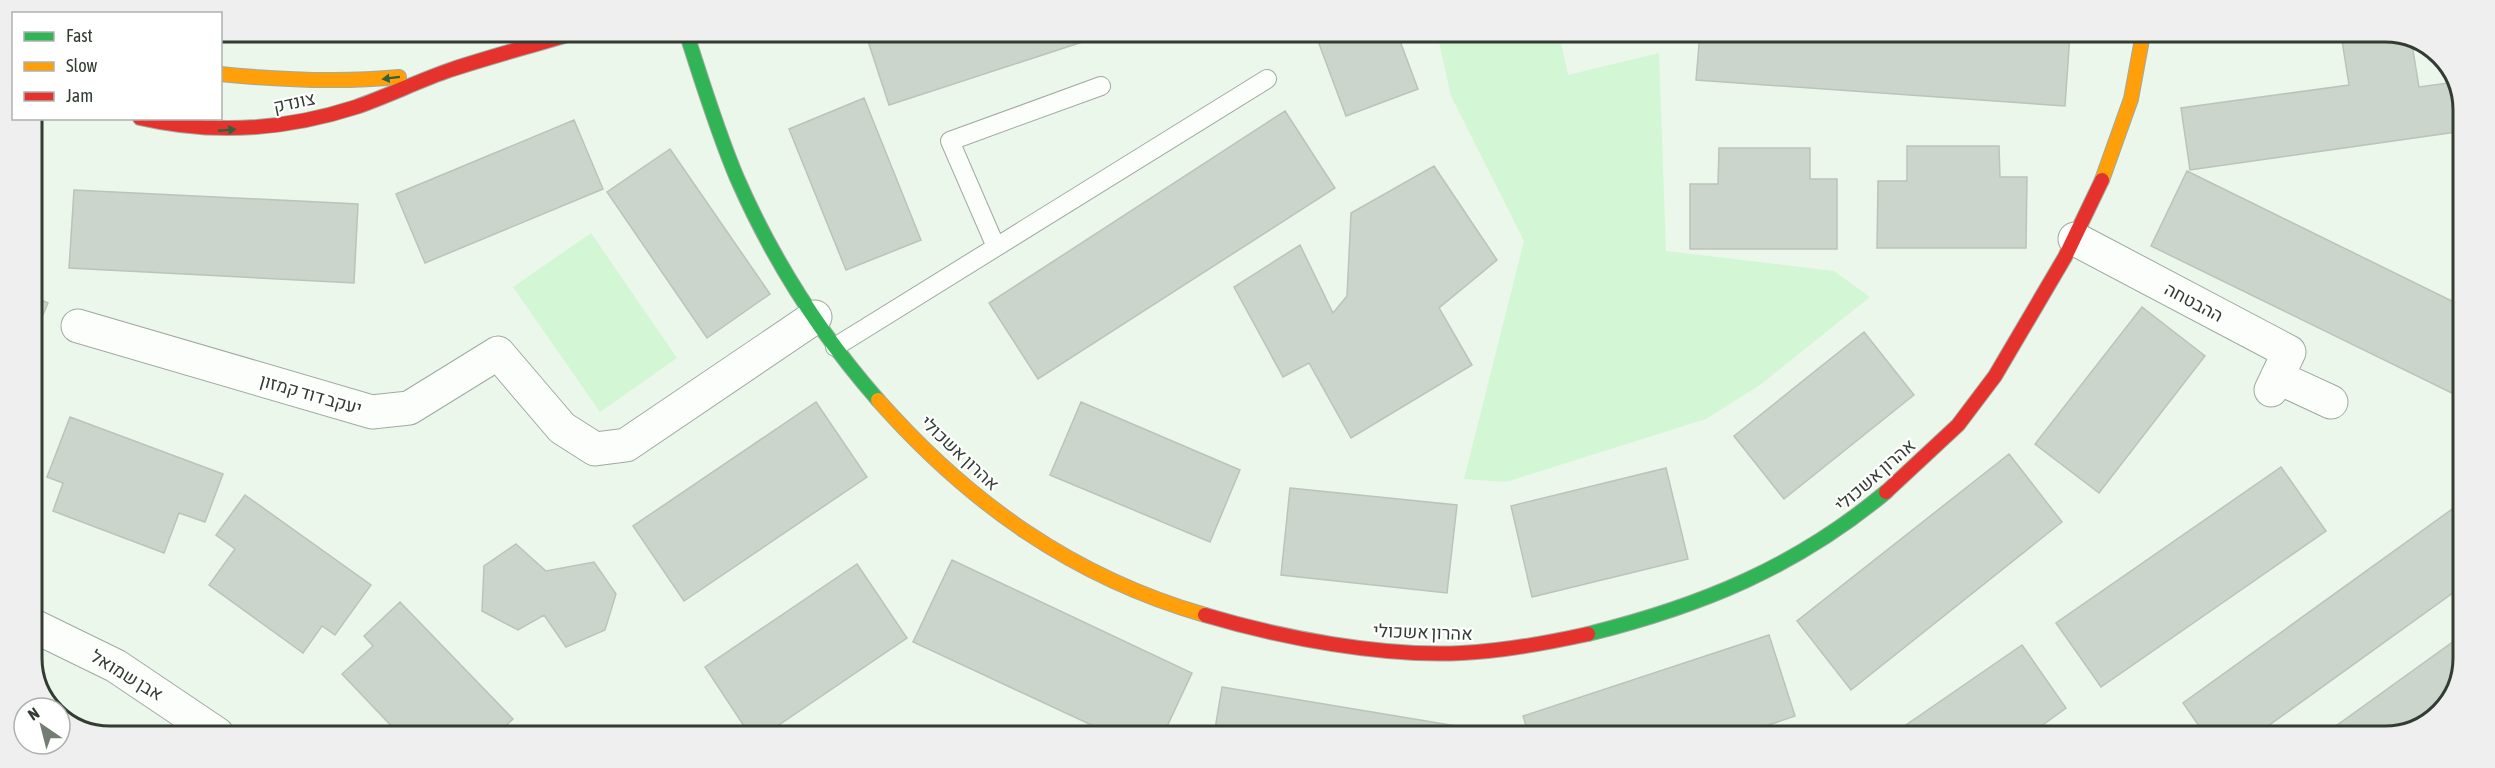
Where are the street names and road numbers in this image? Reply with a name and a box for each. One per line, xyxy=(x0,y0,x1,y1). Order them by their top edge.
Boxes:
street label: צונדק xyxy=(271,87,317,117)
street label: ההבטחה xyxy=(2161,278,2227,326)
street label: יעקב דוד קמזון xyxy=(258,369,364,419)
street label: אהרון אשכולי xyxy=(916,411,1004,495)
street label: אהרון אשכולי xyxy=(1831,434,1919,516)
street label: אהרון אשכולי xyxy=(1373,620,1473,644)
street label: אבן שמואל xyxy=(87,645,167,705)

